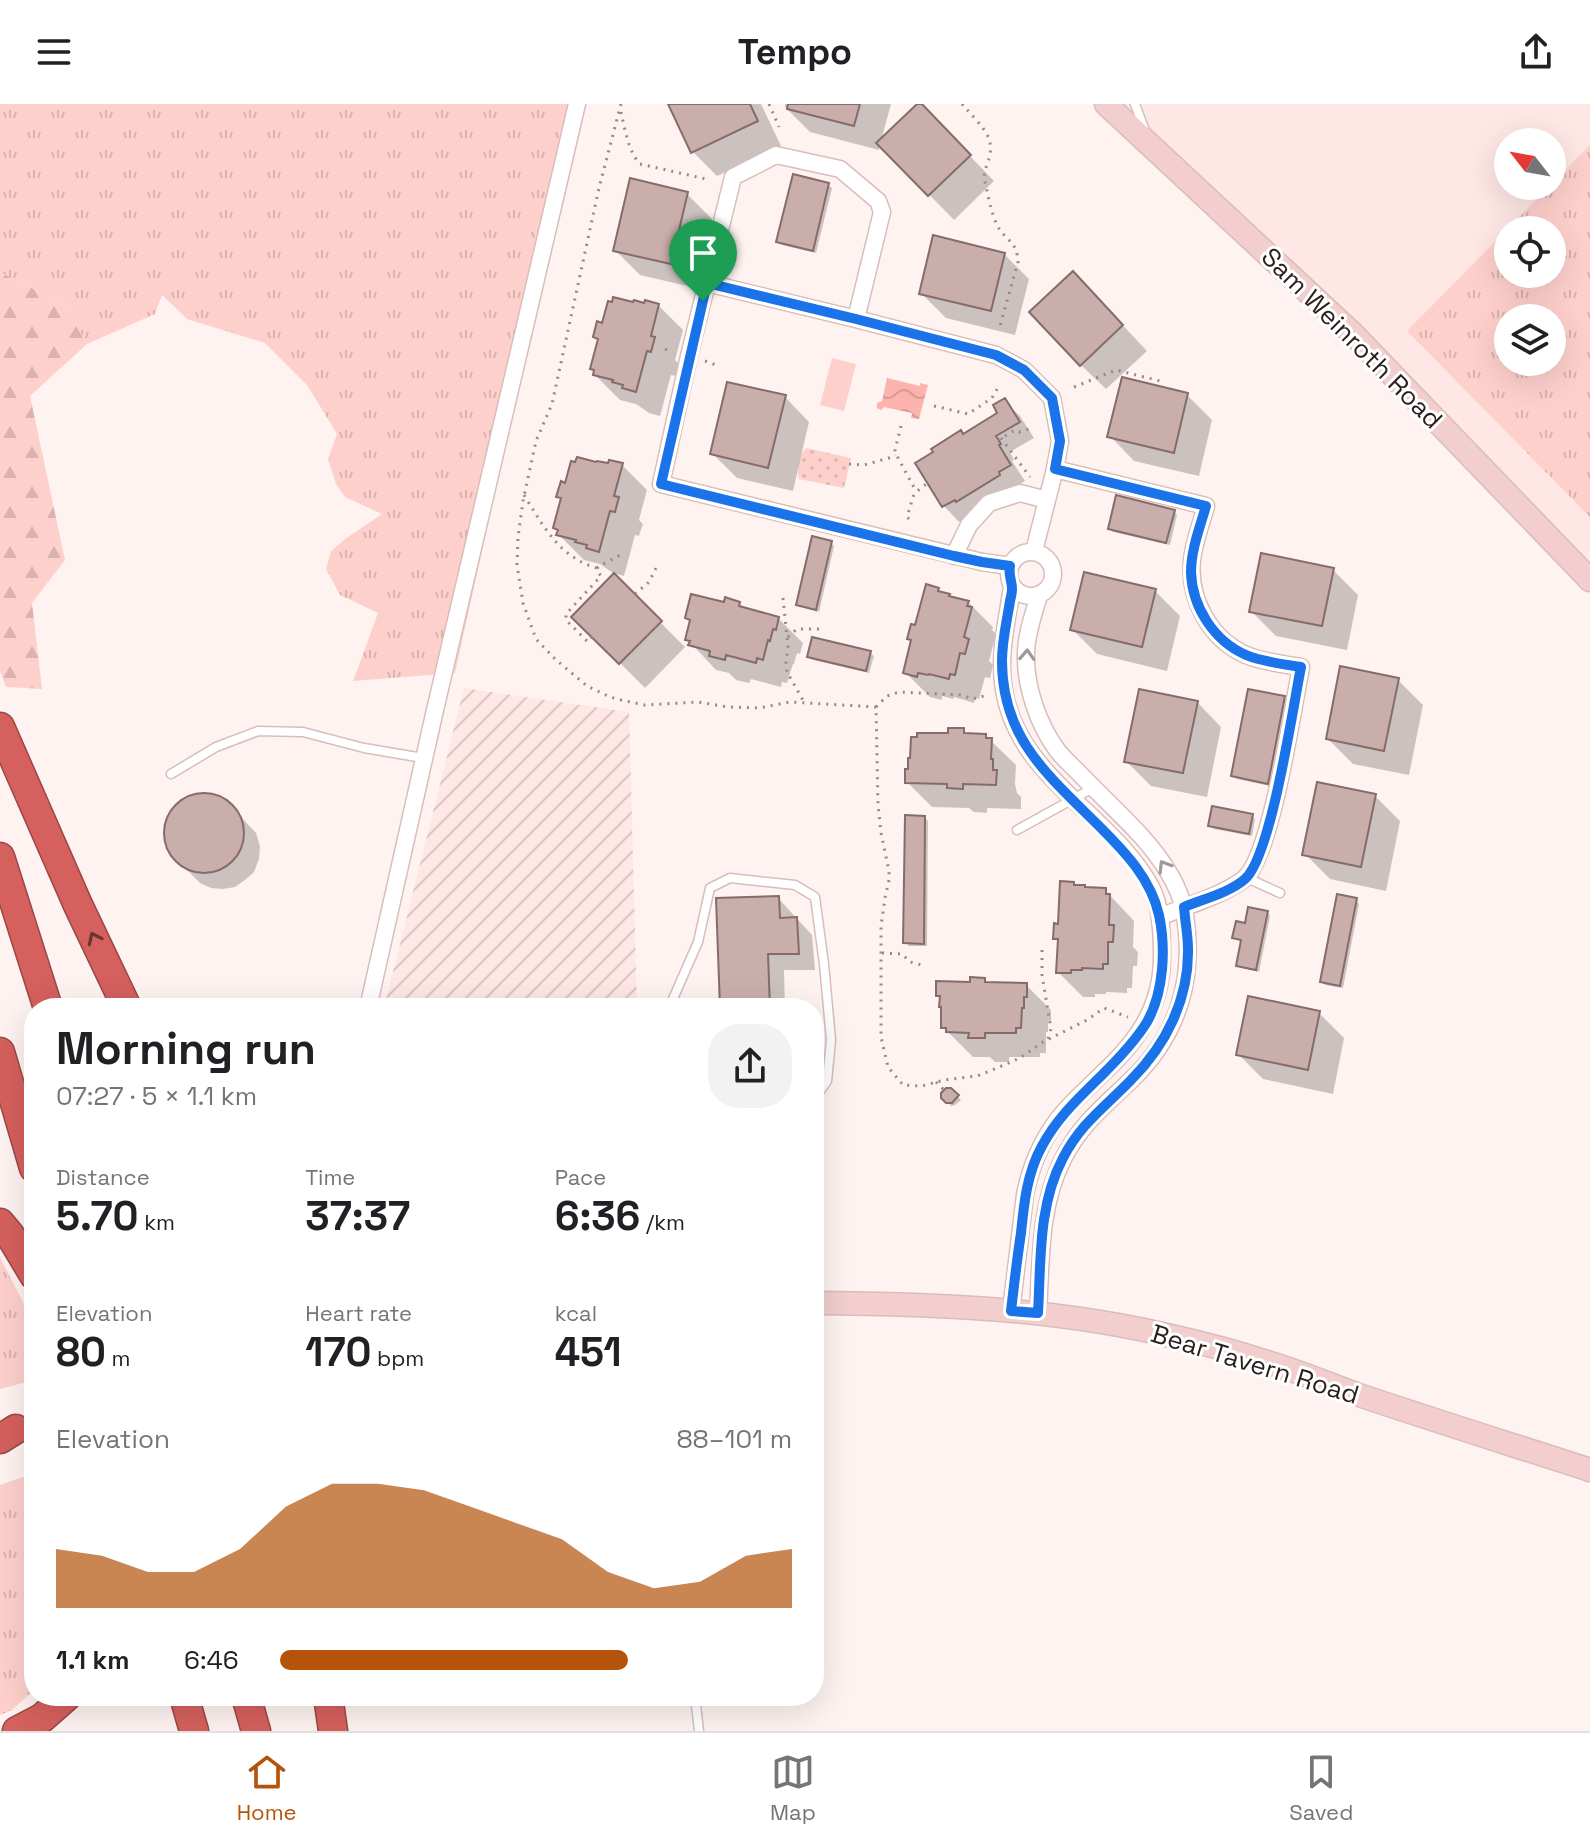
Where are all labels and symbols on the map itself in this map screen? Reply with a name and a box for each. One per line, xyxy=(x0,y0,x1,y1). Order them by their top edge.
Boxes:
north arrow xyxy=(1494,128,1566,200)
pin xyxy=(669,219,737,301)
street label: Sam Weinroth Road xyxy=(1254,240,1450,436)
one-way arrow xyxy=(1018,648,1035,661)
one-way arrow xyxy=(1158,860,1173,875)
one-way arrow xyxy=(87,931,103,946)
street label: Bear Tavern Road xyxy=(1147,1316,1363,1412)

